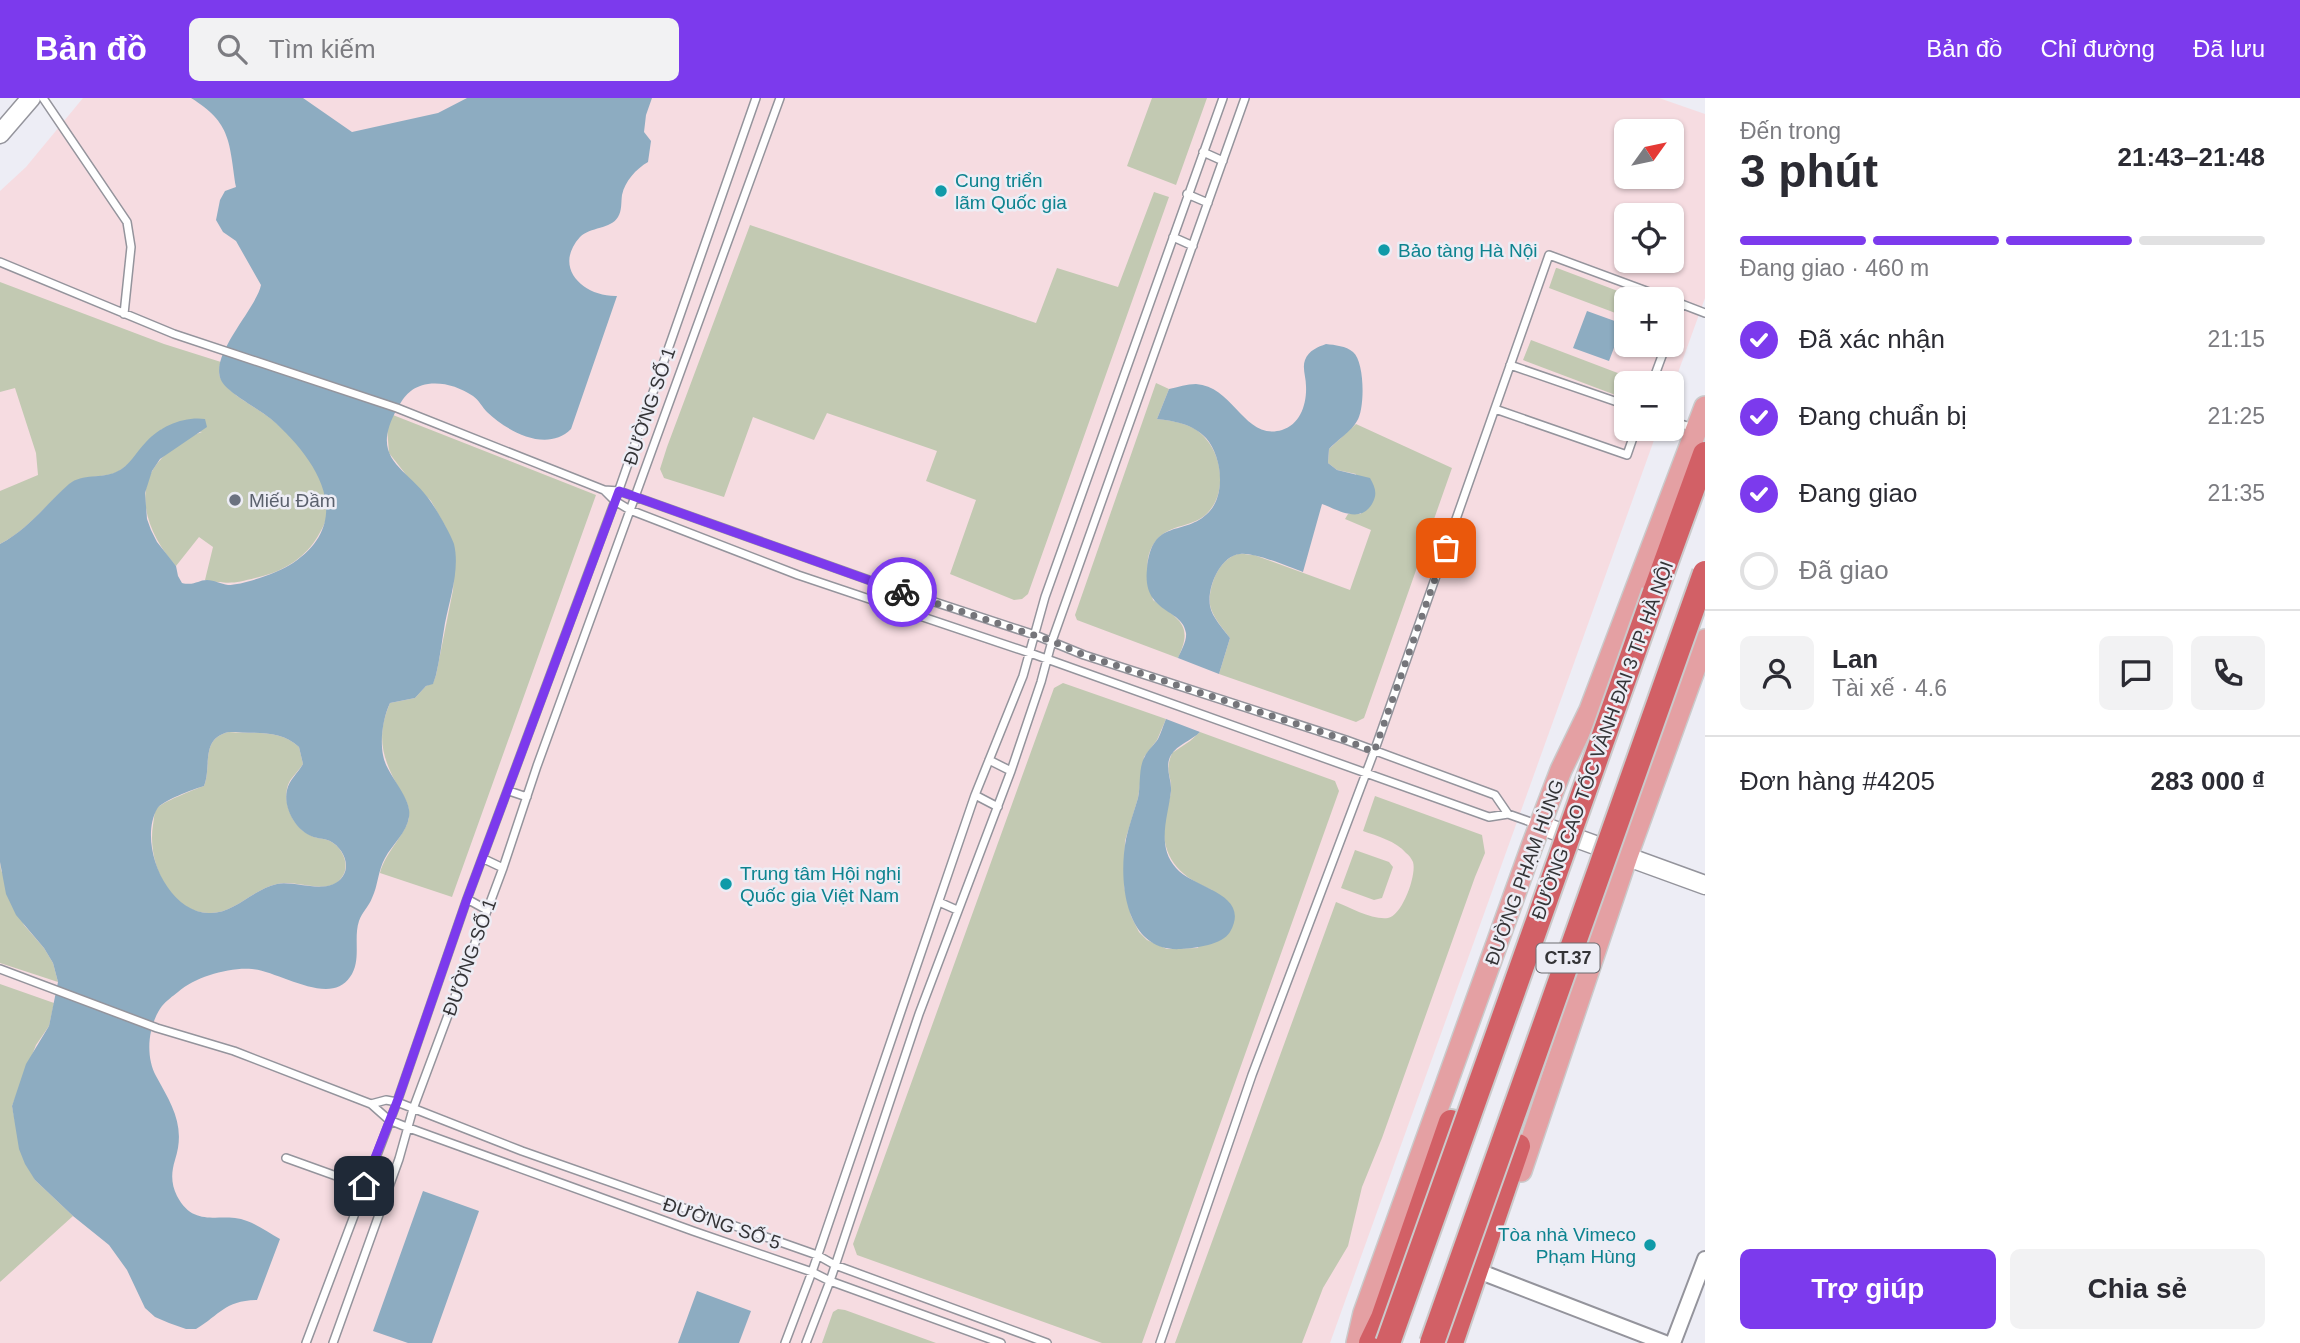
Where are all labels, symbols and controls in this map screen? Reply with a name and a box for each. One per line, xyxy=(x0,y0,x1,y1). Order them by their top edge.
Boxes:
search box xyxy=(189,18,679,81)
text: Bản đồ xyxy=(35,30,147,67)
icon: search xyxy=(213,30,251,68)
text: Tìm kiếm xyxy=(269,34,376,64)
text: Bản đồ xyxy=(1926,35,2002,62)
text: Chỉ đường xyxy=(2040,35,2155,62)
text: Đã lưu xyxy=(2193,35,2265,62)
text: Đến trong xyxy=(1740,118,1841,144)
north arrow xyxy=(1614,119,1684,189)
map controls xyxy=(1614,119,1684,441)
text: 21:43–21:48 xyxy=(2118,142,2265,172)
text: 3 phút xyxy=(1740,145,1878,197)
place label: Cung triển lãm Quốc gia xyxy=(955,170,1067,213)
marker: Cung triển lãm Quốc gia xyxy=(933,183,949,199)
button: locate xyxy=(1614,203,1684,273)
place label: Bảo tàng Hà Nội xyxy=(1398,240,1537,261)
marker: Bảo tàng Hà Nội xyxy=(1376,242,1392,258)
text: Đang giao · 460 m xyxy=(1740,255,1929,281)
button: + xyxy=(1614,287,1684,357)
icon: check xyxy=(1740,321,1778,359)
text: Đã xác nhận xyxy=(1799,324,1945,354)
text: 21:15 xyxy=(2207,326,2265,352)
street label: ĐƯỜNG SỐ 1 xyxy=(619,344,679,468)
button: − xyxy=(1614,371,1684,441)
icon: check xyxy=(1740,398,1778,436)
text: Đang chuẩn bị xyxy=(1799,401,1967,431)
text: 21:25 xyxy=(2207,403,2265,429)
icon: check xyxy=(1740,475,1778,513)
text: Đang giao xyxy=(1799,478,1918,508)
text: 21:35 xyxy=(2207,480,2265,506)
place label: Miếu Đầm xyxy=(249,490,336,511)
marker: Miếu Đầm xyxy=(227,492,243,508)
pin xyxy=(1416,518,1476,578)
icon: bag xyxy=(1427,529,1465,567)
text: Đã giao xyxy=(1799,555,1889,585)
courier xyxy=(867,557,937,627)
street label: ĐƯỜNG CAO TỐC VÀNH ĐAI 3 TP. HÀ NỘI xyxy=(1528,558,1677,922)
icon: bike xyxy=(883,573,921,611)
button: person xyxy=(1740,636,1814,710)
button: chat xyxy=(2099,636,2173,710)
button: phone xyxy=(2191,636,2265,710)
text: Lan xyxy=(1832,644,1878,674)
text: Tài xế · 4.6 xyxy=(1832,675,1947,701)
text: Đơn hàng #4205 xyxy=(1740,766,1935,796)
text: 283 000 ₫ xyxy=(2150,766,2265,796)
street label: ĐƯỜNG PHẠM HÙNG xyxy=(1481,776,1568,968)
place label: Trung tâm Hội nghị Quốc gia Việt Nam xyxy=(740,863,901,906)
marker: Trung tâm Hội nghị Quốc gia Việt Nam xyxy=(718,876,734,892)
street label: ĐƯỜNG SỐ 1 xyxy=(439,896,500,1019)
road number: CT.37 xyxy=(1536,944,1600,972)
pin xyxy=(334,1156,394,1216)
icon: home xyxy=(345,1167,383,1205)
street label: ĐƯỜNG SỐ 5 xyxy=(660,1193,784,1253)
place label: Tòa nhà Vimeco Phạm Hùng xyxy=(1498,1224,1636,1267)
marker: Tòa nhà Vimeco Phạm Hùng xyxy=(1642,1237,1658,1253)
button: Trợ giúp xyxy=(1740,1249,1996,1329)
button: Chia sẻ xyxy=(2010,1249,2265,1329)

